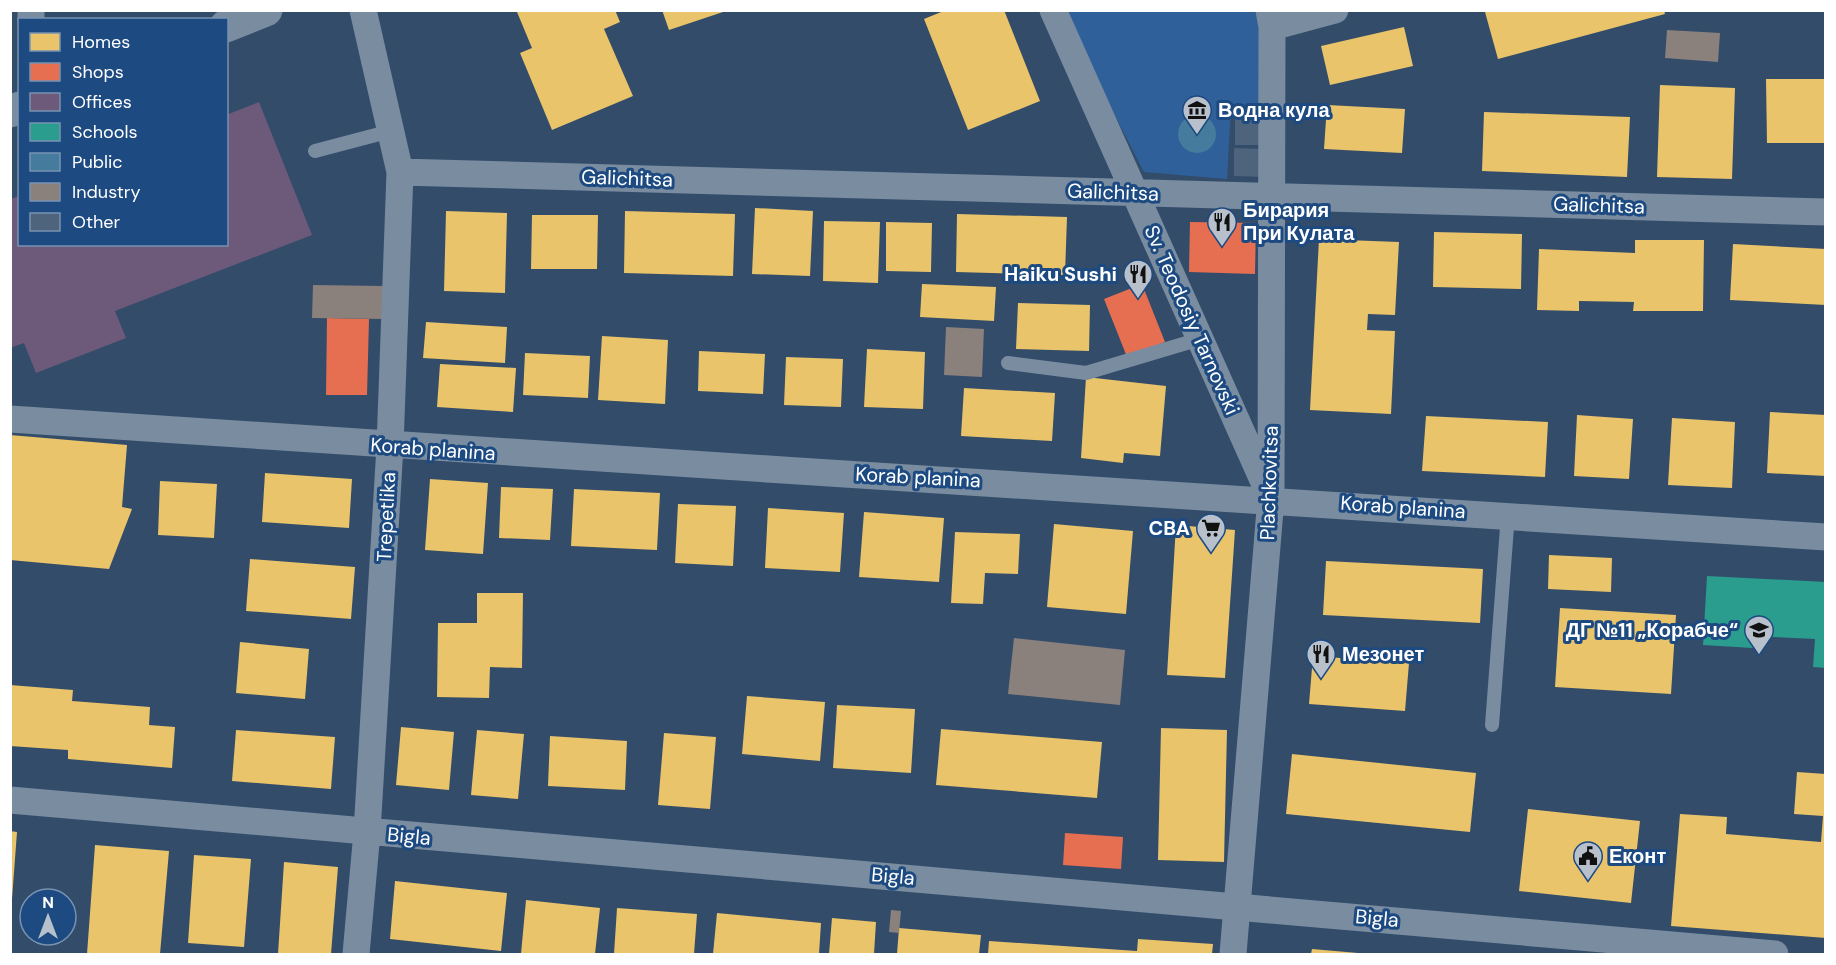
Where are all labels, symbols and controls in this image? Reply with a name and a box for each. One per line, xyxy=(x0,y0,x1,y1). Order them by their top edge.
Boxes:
legend xyxy=(18,18,228,246)
text: Homes xyxy=(72,30,130,54)
text: Shops xyxy=(72,60,124,84)
text: Offices xyxy=(72,90,132,114)
museum icon: Водна кула xyxy=(1181,94,1213,136)
place label: Водна кула xyxy=(1218,97,1331,123)
text: Schools xyxy=(72,120,137,144)
text: Public xyxy=(72,150,123,174)
street label: Galichitsa xyxy=(581,163,673,193)
street label: Galichitsa xyxy=(1067,177,1159,207)
text: Industry xyxy=(72,180,141,204)
street label: Galichitsa xyxy=(1553,190,1645,220)
place label: Бирария При Кулата xyxy=(1243,197,1355,246)
restaurant icon: Бирария При Кулата xyxy=(1206,206,1238,248)
text: Other xyxy=(72,210,121,234)
street label: Sv. Teodosiy Tarnovski xyxy=(1138,221,1246,419)
restaurant icon: Haiku Sushi xyxy=(1122,258,1154,300)
place label: Haiku Sushi xyxy=(1004,261,1117,287)
street label: Plachkovitsa xyxy=(1254,425,1284,541)
street label: Korab planina xyxy=(369,432,497,466)
street label: Korab planina xyxy=(855,461,981,493)
street label: Trepetlika xyxy=(371,471,401,563)
street label: Korab planina xyxy=(1339,490,1467,524)
supermarket icon: CBA xyxy=(1195,512,1227,554)
place label: CBA xyxy=(1148,515,1190,541)
school or university icon: ДГ №11 „Корабче“ xyxy=(1743,614,1775,656)
place label: ДГ №11 „Корабче“ xyxy=(1566,617,1738,643)
restaurant icon: Мезонет xyxy=(1305,638,1337,680)
place label: Мезонет xyxy=(1342,641,1424,667)
street label: Bigla xyxy=(386,821,432,851)
public building icon: Еконт xyxy=(1572,840,1604,882)
place label: Еконт xyxy=(1609,843,1666,869)
street label: Bigla xyxy=(870,861,916,891)
north arrow xyxy=(18,887,78,947)
text: N xyxy=(42,892,54,913)
street label: Bigla xyxy=(1354,903,1400,933)

